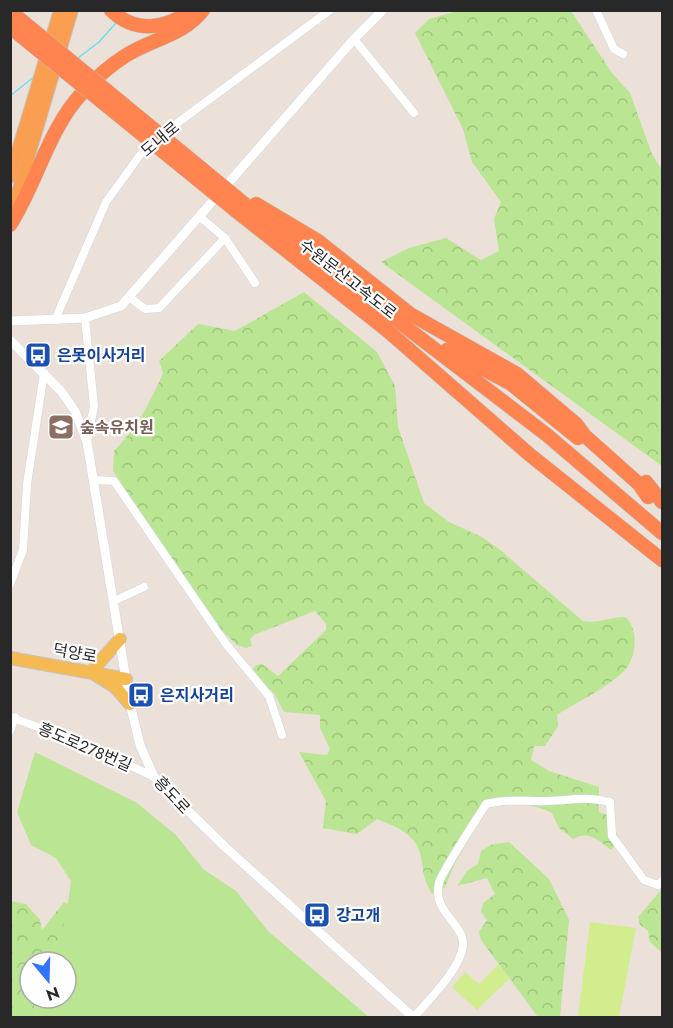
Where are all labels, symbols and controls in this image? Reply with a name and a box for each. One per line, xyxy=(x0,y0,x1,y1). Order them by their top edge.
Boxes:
street label: 도내로 xyxy=(136,116,185,162)
street label: 수원문산고속도로 xyxy=(295,234,402,324)
bus stop icon: 은못이사거리 xyxy=(23,340,53,370)
place label: 은못이사거리 xyxy=(57,344,145,367)
school or university icon: 숲속유치원 xyxy=(46,412,76,442)
place label: 숲속유치원 xyxy=(80,416,154,439)
street label: 덕양로 xyxy=(51,638,99,668)
bus stop icon: 은지사거리 xyxy=(126,680,156,710)
place label: 은지사거리 xyxy=(160,684,234,707)
street label: 흥도로278번길 xyxy=(35,717,135,777)
street label: 흥도로 xyxy=(149,771,196,819)
bus stop icon: 강고개 xyxy=(302,900,332,930)
place label: 강고개 xyxy=(336,904,380,927)
north arrow xyxy=(18,950,78,1010)
text: N xyxy=(43,981,62,1007)

